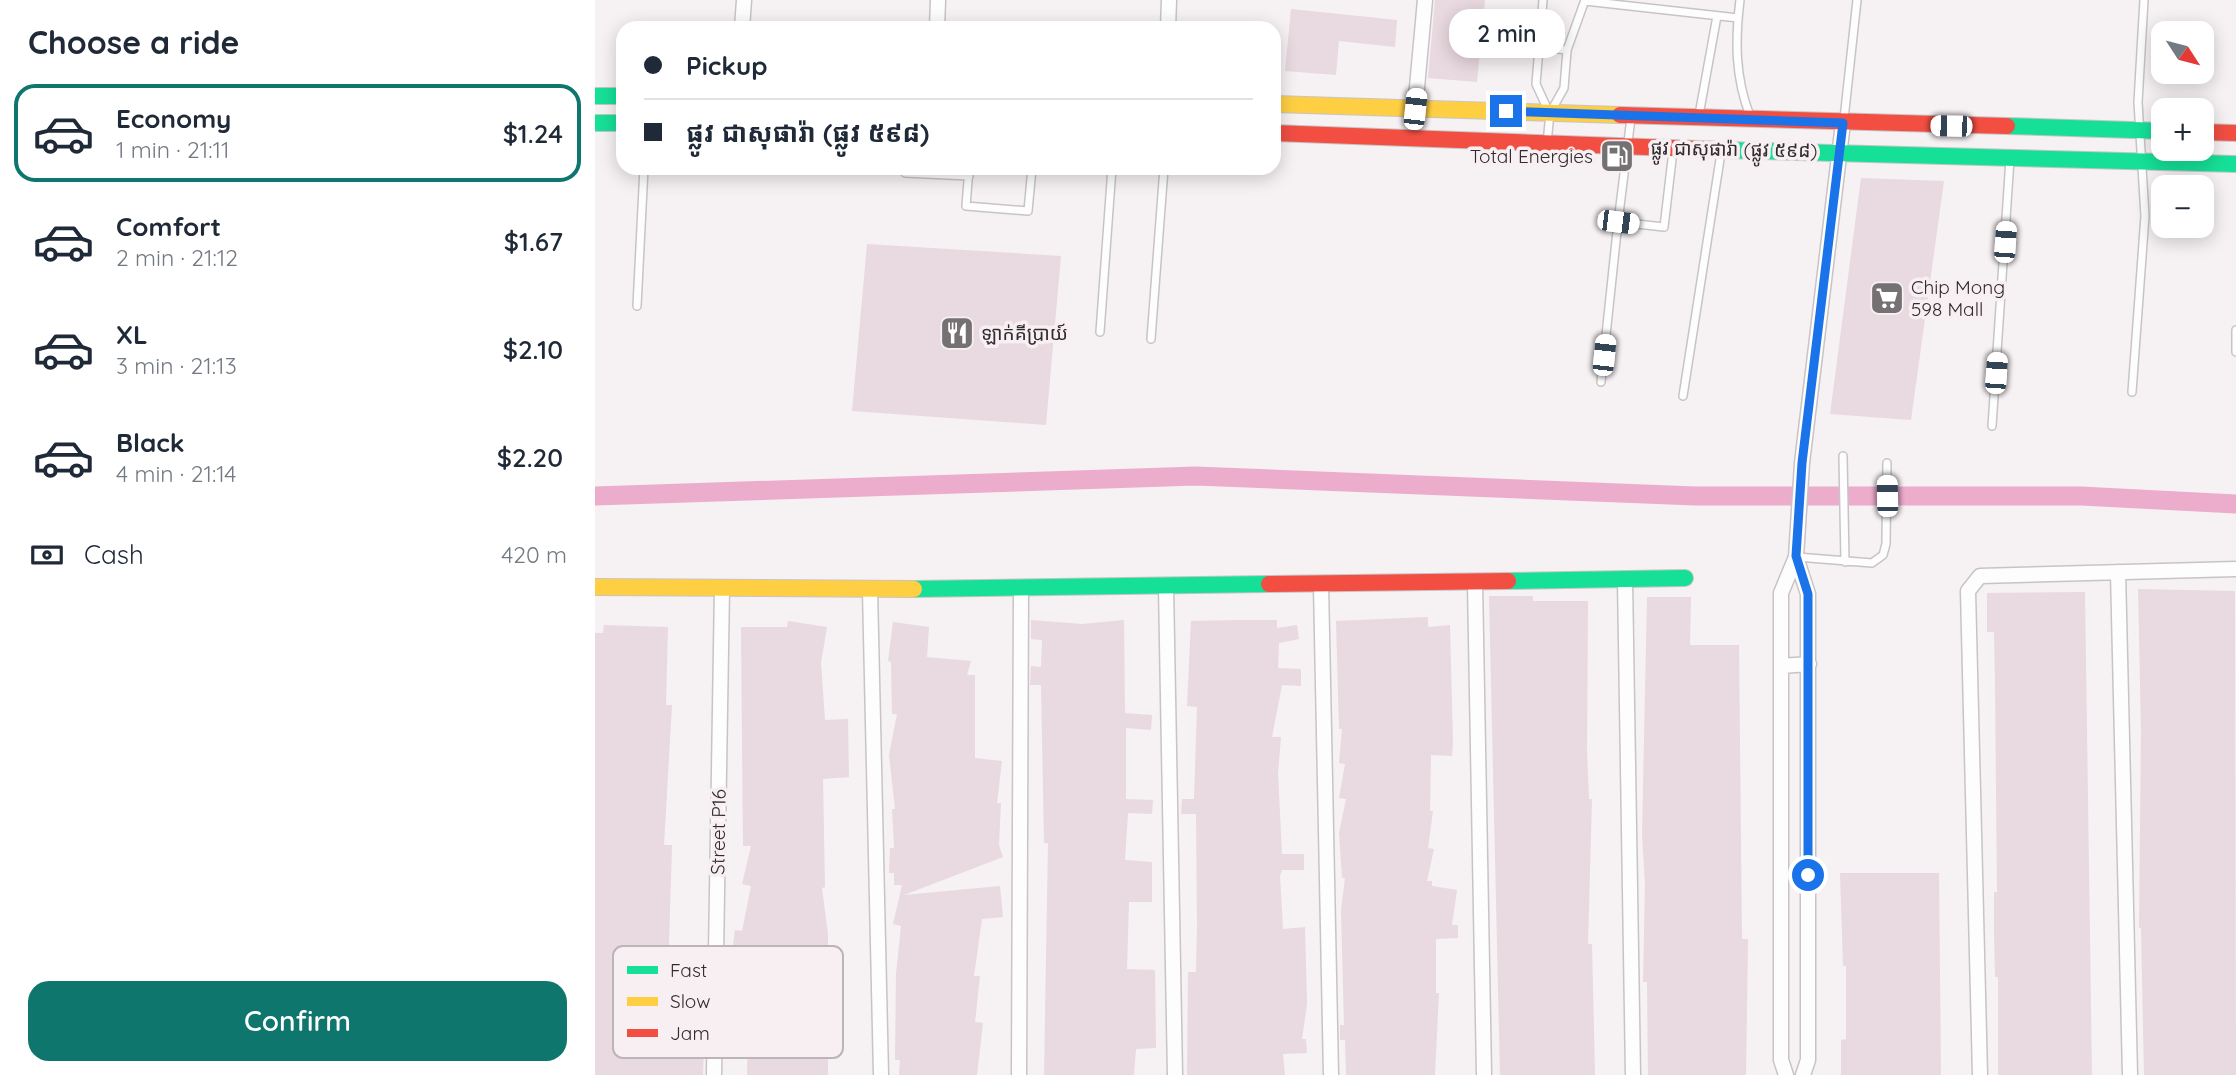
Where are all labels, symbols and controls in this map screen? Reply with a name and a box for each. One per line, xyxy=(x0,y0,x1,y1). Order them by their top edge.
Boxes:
callout: 2 min xyxy=(1448,10,1564,58)
text: 2 min xyxy=(1477,19,1537,48)
north arrow xyxy=(2151,21,2214,84)
map controls xyxy=(2151,21,2214,238)
text: Choose a ride xyxy=(28,22,240,62)
text: Pickup xyxy=(686,49,768,82)
car xyxy=(1403,87,1428,131)
route end xyxy=(1490,95,1522,127)
button: + xyxy=(2151,98,2214,161)
icon: car xyxy=(32,102,95,165)
text: Economy xyxy=(116,102,231,135)
car xyxy=(1930,115,1973,137)
text: ផ្លូវ ជាសុផារ៉ា (ផ្លូវ ៥៩៨) xyxy=(686,116,929,149)
text: $1.24 xyxy=(503,117,563,150)
text: 1 min · 21:11 xyxy=(116,135,230,164)
street label: ផ្លូវ ជាសុផារ៉ា (ផ្លូវ ៥៩៨) xyxy=(1650,136,1818,168)
fuel station icon: Total Energies xyxy=(1598,137,1636,175)
place label: Total Energies xyxy=(1470,144,1593,168)
button: − xyxy=(2151,175,2214,238)
car xyxy=(1596,209,1641,235)
icon: car xyxy=(32,210,95,273)
text: Comfort xyxy=(116,210,221,243)
car xyxy=(1994,220,2017,264)
text: $1.67 xyxy=(504,225,563,258)
text: 2 min · 21:12 xyxy=(116,243,238,272)
place label: Chip Mong 598 Mall xyxy=(1911,275,2005,321)
supermarket icon: Chip Mong 598 Mall xyxy=(1868,279,1906,317)
restaurant icon: ឡាក់គីប្រាយ៍ xyxy=(938,314,976,352)
icon: car xyxy=(32,318,95,381)
text: XL xyxy=(116,318,148,351)
place label: ឡាក់គីប្រាយ៍ xyxy=(981,321,1068,345)
text: $2.10 xyxy=(503,333,563,366)
car xyxy=(1592,333,1617,377)
text: 3 min · 21:13 xyxy=(116,351,237,380)
car xyxy=(1985,351,2008,395)
icon: car xyxy=(32,426,95,489)
text: Black xyxy=(116,426,185,459)
text: $2.20 xyxy=(497,441,563,474)
text: 4 min · 21:14 xyxy=(116,459,236,488)
car xyxy=(1877,475,1898,517)
icon: cash xyxy=(28,536,66,574)
text: Cash xyxy=(84,538,144,571)
text: 420 m xyxy=(501,540,567,569)
street label: Street P16 xyxy=(705,789,731,875)
route start xyxy=(1792,859,1824,891)
legend xyxy=(613,946,843,1058)
text: Fast xyxy=(670,958,707,982)
button: Confirm xyxy=(28,981,567,1061)
text: Slow xyxy=(670,989,711,1013)
text: Jam xyxy=(670,1021,710,1045)

